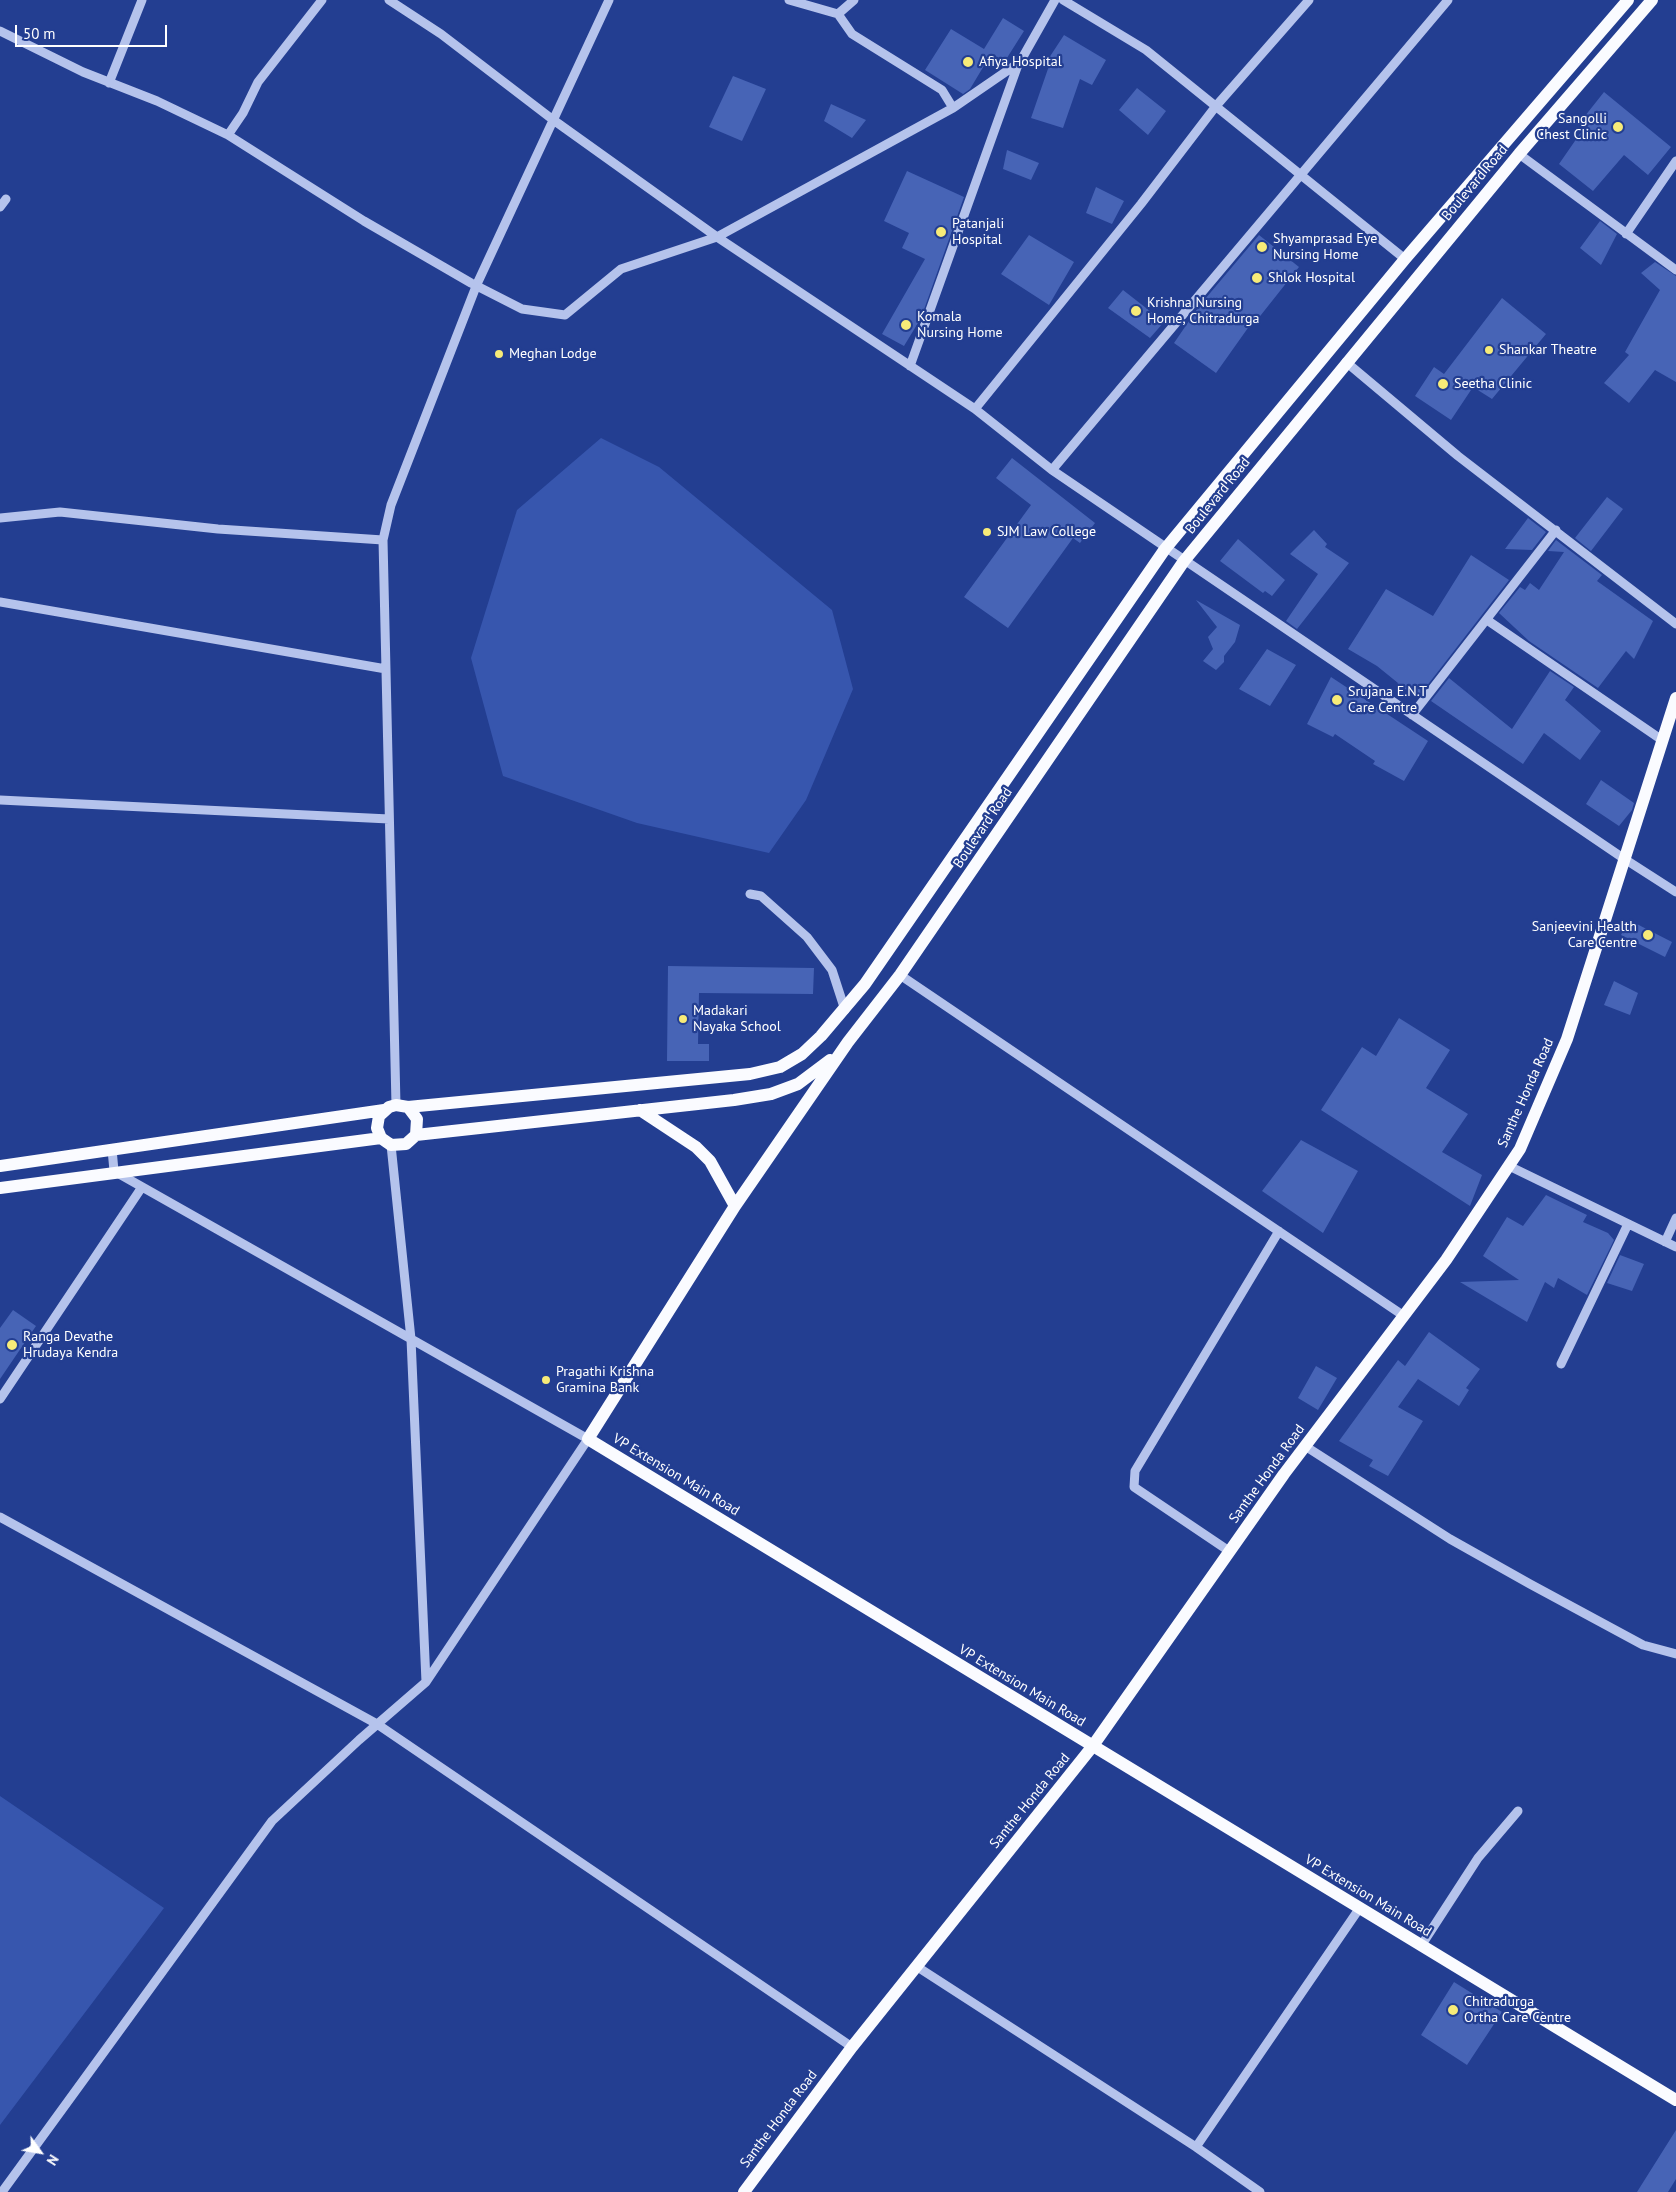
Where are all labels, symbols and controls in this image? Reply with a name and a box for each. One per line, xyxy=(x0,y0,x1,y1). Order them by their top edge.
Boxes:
scale bar xyxy=(18,15,170,47)
text: 50 m xyxy=(23,24,56,43)
place label: Afiya Hospital xyxy=(979,54,1062,70)
marker: Afiya Hospital xyxy=(961,55,975,69)
place label: Sangolli Chest Clinic xyxy=(1536,111,1607,144)
marker: Sangolli Chest Clinic xyxy=(1611,120,1625,134)
street label: Boulevard Road xyxy=(1439,142,1511,224)
place label: Patanjali Hospital xyxy=(952,216,1004,248)
marker: Patanjali Hospital xyxy=(934,225,948,239)
place label: Shyamprasad Eye Nursing Home xyxy=(1273,231,1377,264)
marker: Shyamprasad Eye Nursing Home xyxy=(1255,240,1269,254)
place label: Shlok Hospital xyxy=(1268,270,1355,286)
marker: Shlok Hospital xyxy=(1250,271,1264,285)
place label: Krishna Nursing Home, Chitradurga xyxy=(1147,295,1259,328)
marker: Krishna Nursing Home, Chitradurga xyxy=(1129,304,1143,318)
place label: Komala Nursing Home xyxy=(917,309,1003,342)
marker: Komala Nursing Home xyxy=(899,318,913,332)
place label: Shankar Theatre xyxy=(1499,342,1597,358)
marker: Shankar Theatre xyxy=(1483,344,1495,356)
place label: Meghan Lodge xyxy=(509,346,597,362)
marker: Meghan Lodge xyxy=(493,348,505,360)
place label: Seetha Clinic xyxy=(1454,376,1532,392)
marker: Seetha Clinic xyxy=(1436,377,1450,391)
street label: Boulevard Road xyxy=(1182,454,1254,538)
place label: SJM Law College xyxy=(997,524,1096,540)
marker: SJM Law College xyxy=(981,526,993,538)
place label: Srujana E.N.T Care Centre xyxy=(1348,684,1427,716)
marker: Srujana E.N.T Care Centre xyxy=(1330,693,1344,707)
street label: Boulevard Road xyxy=(950,785,1016,871)
place label: Sanjeevini Health Care Centre xyxy=(1532,919,1637,952)
marker: Sanjeevini Health Care Centre xyxy=(1641,928,1655,942)
place label: Madakari Nayaka School xyxy=(693,1003,781,1036)
marker: Madakari Nayaka School xyxy=(677,1013,689,1025)
street label: Santhe Honda Road xyxy=(1494,1036,1558,1150)
place label: Ranga Devathe Hrudaya Kendra xyxy=(23,1329,118,1361)
marker: Ranga Devathe Hrudaya Kendra xyxy=(5,1338,19,1352)
place label: Pragathi Krishna Gramina Bank xyxy=(556,1364,654,1396)
marker: Pragathi Krishna Gramina Bank xyxy=(540,1374,552,1386)
street label: Santhe Honda Road xyxy=(1226,1421,1308,1527)
street label: VP Extension Main Road xyxy=(610,1430,742,1520)
street label: VP Extension Main Road xyxy=(956,1641,1088,1731)
street label: Santhe Honda Road xyxy=(986,1750,1074,1852)
street label: VP Extension Main Road xyxy=(1302,1851,1434,1941)
place label: Chitradurga Ortha Care Centre xyxy=(1464,1994,1571,2026)
marker: Chitradurga Ortha Care Centre xyxy=(1446,2003,1460,2017)
street label: Santhe Honda Road xyxy=(737,2067,821,2171)
north arrow xyxy=(15,2127,65,2177)
text: N xyxy=(43,2151,63,2169)

